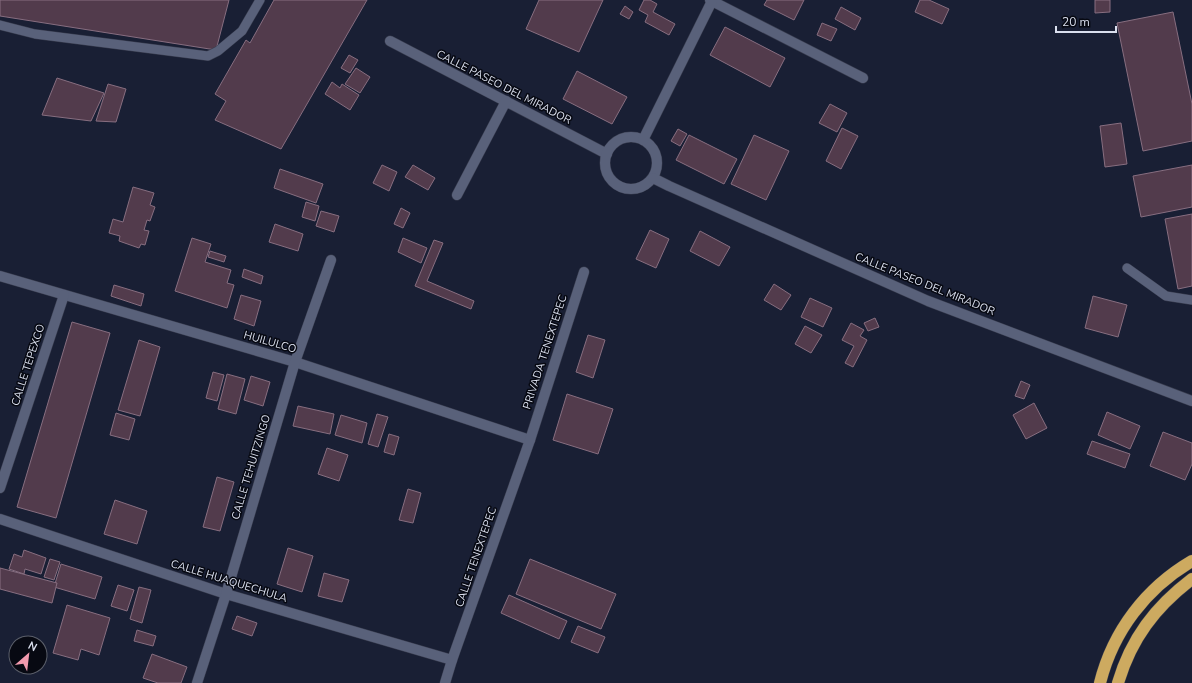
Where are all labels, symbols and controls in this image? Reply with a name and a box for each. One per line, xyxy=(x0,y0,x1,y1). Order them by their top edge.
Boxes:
scale bar xyxy=(1056,8,1116,34)
text: 20 m xyxy=(1062,14,1090,30)
street label: CALLE PASEO DEL MIRADOR xyxy=(434,46,575,128)
street label: CALLE PASEO DEL MIRADOR xyxy=(853,249,998,319)
street label: PRIVADA TENEXTEPEC xyxy=(519,293,571,411)
street label: CALLE TEPEXCO xyxy=(8,322,48,408)
street label: HUILULCO xyxy=(242,327,298,357)
street label: CALLE TEHUITZINGO xyxy=(228,413,274,521)
street label: CALLE TENEXTEPEC xyxy=(452,505,500,609)
street label: CALLE HUAQUECHULA xyxy=(169,556,289,606)
north arrow xyxy=(8,635,48,675)
text: N xyxy=(25,638,40,655)

